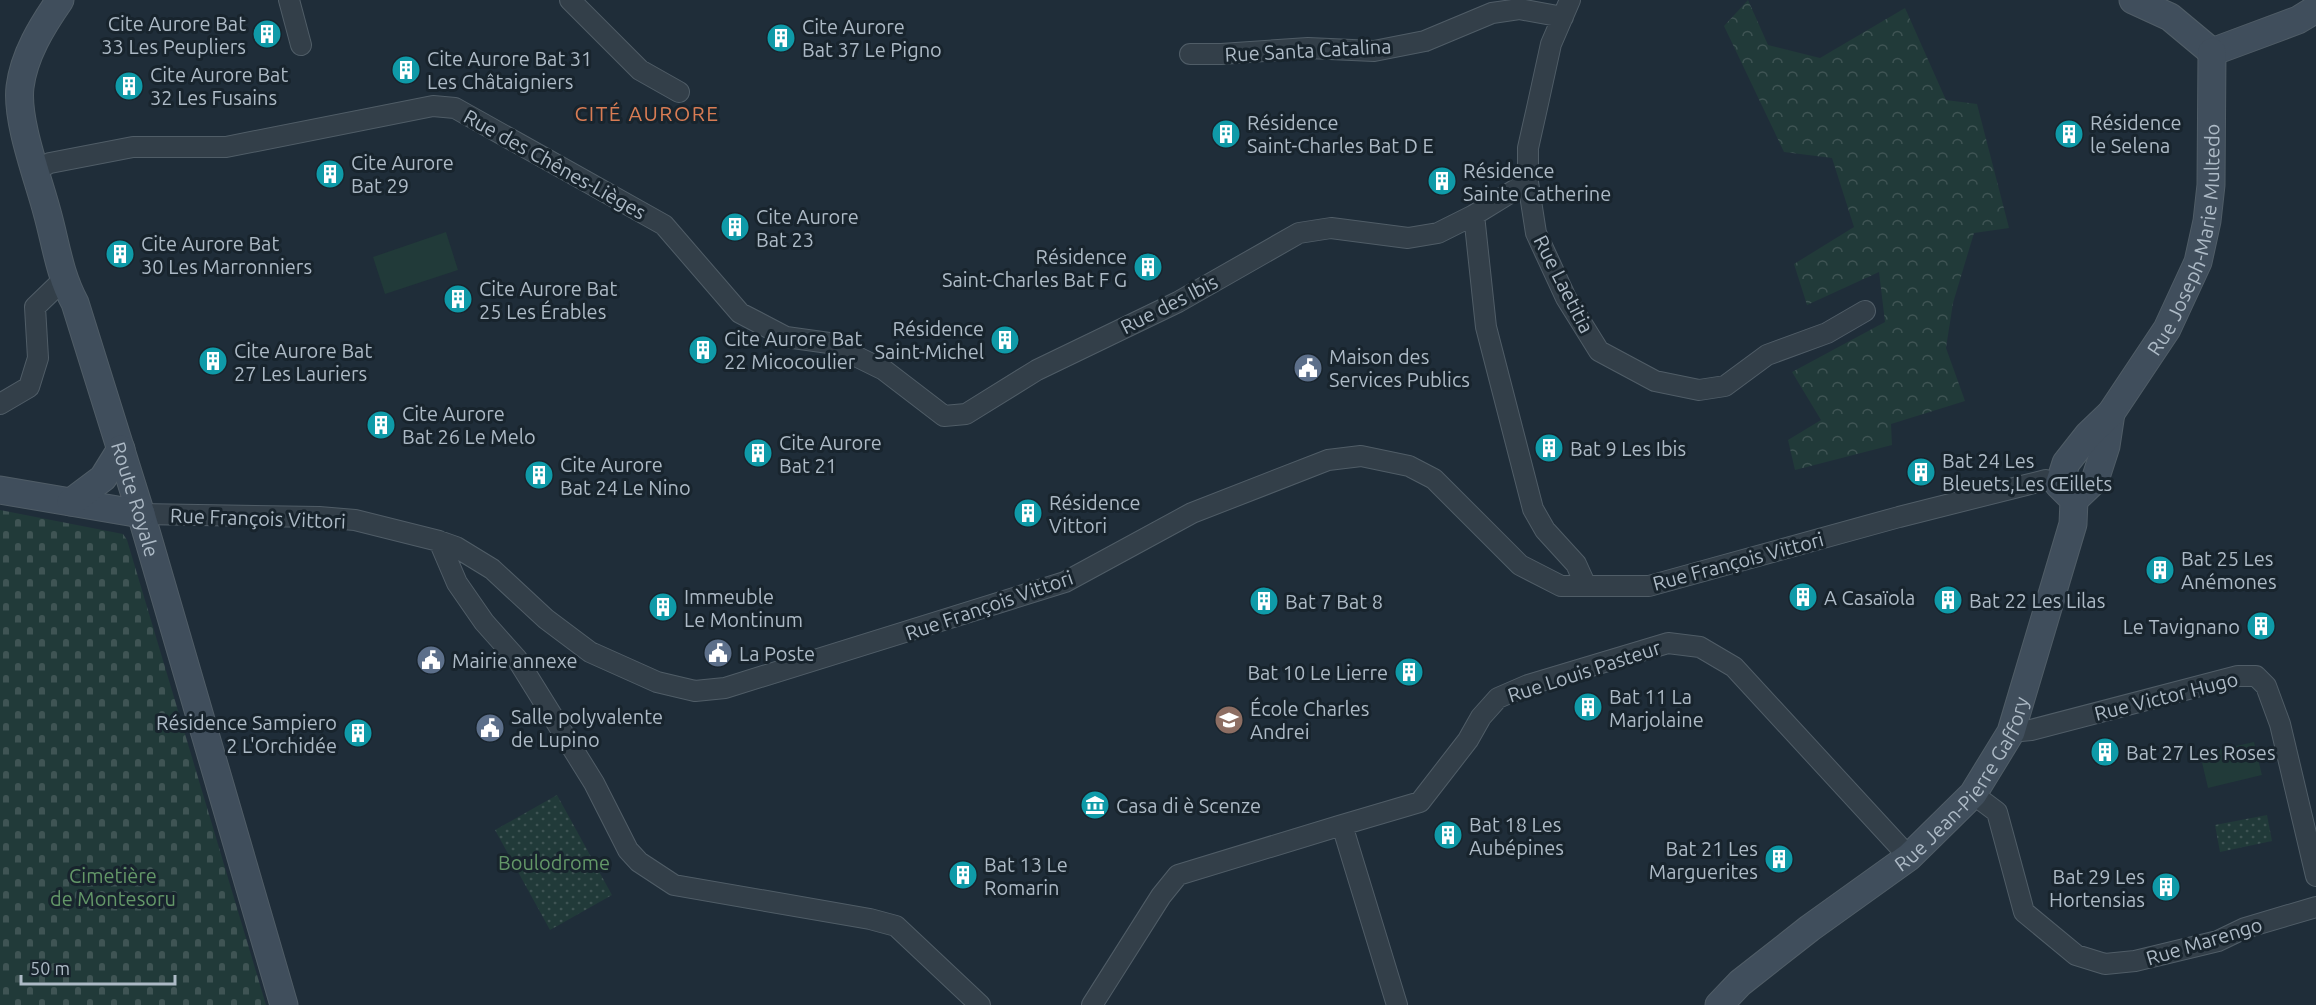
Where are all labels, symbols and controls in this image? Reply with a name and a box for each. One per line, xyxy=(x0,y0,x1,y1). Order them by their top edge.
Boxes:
place label: Cite Aurore Bat 33 Les Peupliers xyxy=(101,12,246,58)
place label: Cite Aurore Bat 37 Le Pigno xyxy=(802,15,942,61)
building icon: Cite Aurore Bat 33 Les Peupliers xyxy=(251,18,283,50)
building icon: Cite Aurore Bat 37 Le Pigno xyxy=(765,22,797,54)
street label: Rue Santa Catalina xyxy=(1224,34,1392,66)
place label: Cite Aurore Bat 31 Les Châtaigniers xyxy=(427,47,592,93)
building icon: Cite Aurore Bat 31 Les Châtaigniers xyxy=(390,54,422,86)
place label: Cite Aurore Bat 32 Les Fusains xyxy=(150,63,288,109)
building icon: Cite Aurore Bat 32 Les Fusains xyxy=(113,70,145,102)
district label: CITÉ AURORE xyxy=(574,101,720,125)
street label: Rue des Chênes-Lièges xyxy=(460,104,650,224)
place label: Résidence Saint-Charles Bat D E xyxy=(1247,111,1434,157)
place label: Résidence le Selena xyxy=(2090,111,2181,157)
building icon: Résidence Saint-Charles Bat D E xyxy=(1210,118,1242,150)
building icon: Résidence le Selena xyxy=(2053,118,2085,150)
street label: Rue Joseph-Marie Multedo xyxy=(2142,124,2223,359)
place label: Cite Aurore Bat 29 xyxy=(351,151,454,197)
building icon: Cite Aurore Bat 29 xyxy=(314,158,346,190)
place label: Résidence Sainte Catherine xyxy=(1463,159,1611,205)
building icon: Résidence Sainte Catherine xyxy=(1426,165,1458,197)
place label: Cite Aurore Bat 23 xyxy=(756,205,859,251)
building icon: Cite Aurore Bat 23 xyxy=(719,211,751,243)
street label: Rue Laetitia xyxy=(1530,231,1598,337)
place label: Cite Aurore Bat 30 Les Marronniers xyxy=(141,232,312,278)
building icon: Cite Aurore Bat 30 Les Marronniers xyxy=(104,238,136,270)
place label: Résidence Saint-Charles Bat F G xyxy=(942,245,1127,291)
building icon: Résidence Saint-Charles Bat F G xyxy=(1132,251,1164,283)
street label: Rue des Ibis xyxy=(1117,270,1221,338)
place label: Cite Aurore Bat 25 Les Érables xyxy=(479,277,617,323)
building icon: Cite Aurore Bat 25 Les Érables xyxy=(442,283,474,315)
place label: Résidence Saint-Michel xyxy=(875,317,984,363)
building icon: Résidence Saint-Michel xyxy=(989,324,1021,356)
place label: Cite Aurore Bat 22 Micocoulier xyxy=(724,327,862,373)
building icon: Cite Aurore Bat 22 Micocoulier xyxy=(687,334,719,366)
place label: Cite Aurore Bat 27 Les Lauriers xyxy=(234,339,372,385)
building icon: Cite Aurore Bat 27 Les Lauriers xyxy=(197,345,229,377)
place label: Maison des Services Publics xyxy=(1329,345,1470,391)
public building icon: Maison des Services Publics xyxy=(1292,352,1324,384)
place label: Cite Aurore Bat 26 Le Melo xyxy=(402,402,536,448)
building icon: Cite Aurore Bat 26 Le Melo xyxy=(365,409,397,441)
place label: Cite Aurore Bat 21 xyxy=(779,431,882,477)
building icon: Bat 9 Les Ibis xyxy=(1533,432,1565,464)
building icon: Cite Aurore Bat 21 xyxy=(742,437,774,469)
place label: Bat 9 Les Ibis xyxy=(1570,437,1686,460)
street label: Route Royale xyxy=(108,439,164,559)
place label: Bat 24 Les Bleuets,Les Œillets xyxy=(1942,449,2112,495)
place label: Cite Aurore Bat 24 Le Nino xyxy=(560,453,691,499)
building icon: Bat 24 Les Bleuets,Les Œillets xyxy=(1905,456,1937,488)
building icon: Cite Aurore Bat 24 Le Nino xyxy=(523,459,555,491)
place label: Résidence Vittori xyxy=(1049,491,1140,537)
building icon: Résidence Vittori xyxy=(1012,497,1044,529)
street label: Rue François Vittori xyxy=(170,503,346,533)
street label: Rue François Vittori xyxy=(1650,527,1826,595)
place label: Bat 25 Les Anémones xyxy=(2181,547,2277,593)
building icon: Bat 25 Les Anémones xyxy=(2144,554,2176,586)
street label: Rue François Vittori xyxy=(902,565,1076,645)
building icon: A Casaïola xyxy=(1787,581,1819,613)
building icon: Bat 22 Les Lilas xyxy=(1932,584,1964,616)
place label: Immeuble Le Montinum xyxy=(684,585,803,631)
building icon: Bat 7 Bat 8 xyxy=(1248,585,1280,617)
place label: A Casaïola xyxy=(1824,586,1915,609)
place label: Bat 22 Les Lilas xyxy=(1969,589,2105,612)
place label: Bat 7 Bat 8 xyxy=(1285,590,1383,613)
building icon: Immeuble Le Montinum xyxy=(647,591,679,623)
building icon: Le Tavignano xyxy=(2245,610,2277,642)
place label: Le Tavignano xyxy=(2123,615,2240,638)
street label: Rue Louis Pasteur xyxy=(1505,635,1664,707)
public building icon: La Poste xyxy=(702,637,734,669)
place label: La Poste xyxy=(739,642,815,665)
public building icon: Mairie annexe xyxy=(415,644,447,676)
place label: Mairie annexe xyxy=(452,649,578,672)
building icon: Bat 10 Le Lierre xyxy=(1393,656,1425,688)
place label: Bat 10 Le Lierre xyxy=(1247,661,1388,684)
street label: Rue Victor Hugo xyxy=(2092,667,2240,725)
place label: Bat 11 La Marjolaine xyxy=(1609,685,1704,731)
building icon: Bat 11 La Marjolaine xyxy=(1572,691,1604,723)
street label: Rue Jean-Pierre Gaffory xyxy=(1890,693,2033,875)
place label: École Charles Andrei xyxy=(1250,697,1370,743)
school or university icon: École Charles Andrei xyxy=(1213,704,1245,736)
place label: Salle polyvalente de Lupino xyxy=(511,705,663,751)
place label: Résidence Sampiero 2 L'Orchidée xyxy=(156,711,337,757)
public building icon: Salle polyvalente de Lupino xyxy=(474,712,506,744)
building icon: Résidence Sampiero 2 L'Orchidée xyxy=(342,717,374,749)
building icon: Bat 27 Les Roses xyxy=(2089,736,2121,768)
place label: Bat 27 Les Roses xyxy=(2126,741,2276,764)
museum icon: Casa di è Scenze xyxy=(1079,789,1111,821)
place label: Casa di è Scenze xyxy=(1116,794,1261,817)
place label: Bat 18 Les Aubépines xyxy=(1469,813,1564,859)
building icon: Bat 18 Les Aubépines xyxy=(1432,819,1464,851)
place label: Bat 21 Les Marguerites xyxy=(1649,837,1758,883)
building icon: Bat 21 Les Marguerites xyxy=(1763,843,1795,875)
park label: Boulodrome xyxy=(498,851,610,874)
place label: Bat 13 Le Romarin xyxy=(984,853,1068,899)
building icon: Bat 13 Le Romarin xyxy=(947,859,979,891)
park label: Cimetière de Montesoru xyxy=(50,864,176,910)
place label: Bat 29 Les Hortensias xyxy=(2049,865,2145,911)
building icon: Bat 29 Les Hortensias xyxy=(2150,871,2182,903)
street label: Rue Marengo xyxy=(2143,912,2265,970)
scale bar xyxy=(21,948,176,986)
text: 50 m xyxy=(30,958,70,978)

